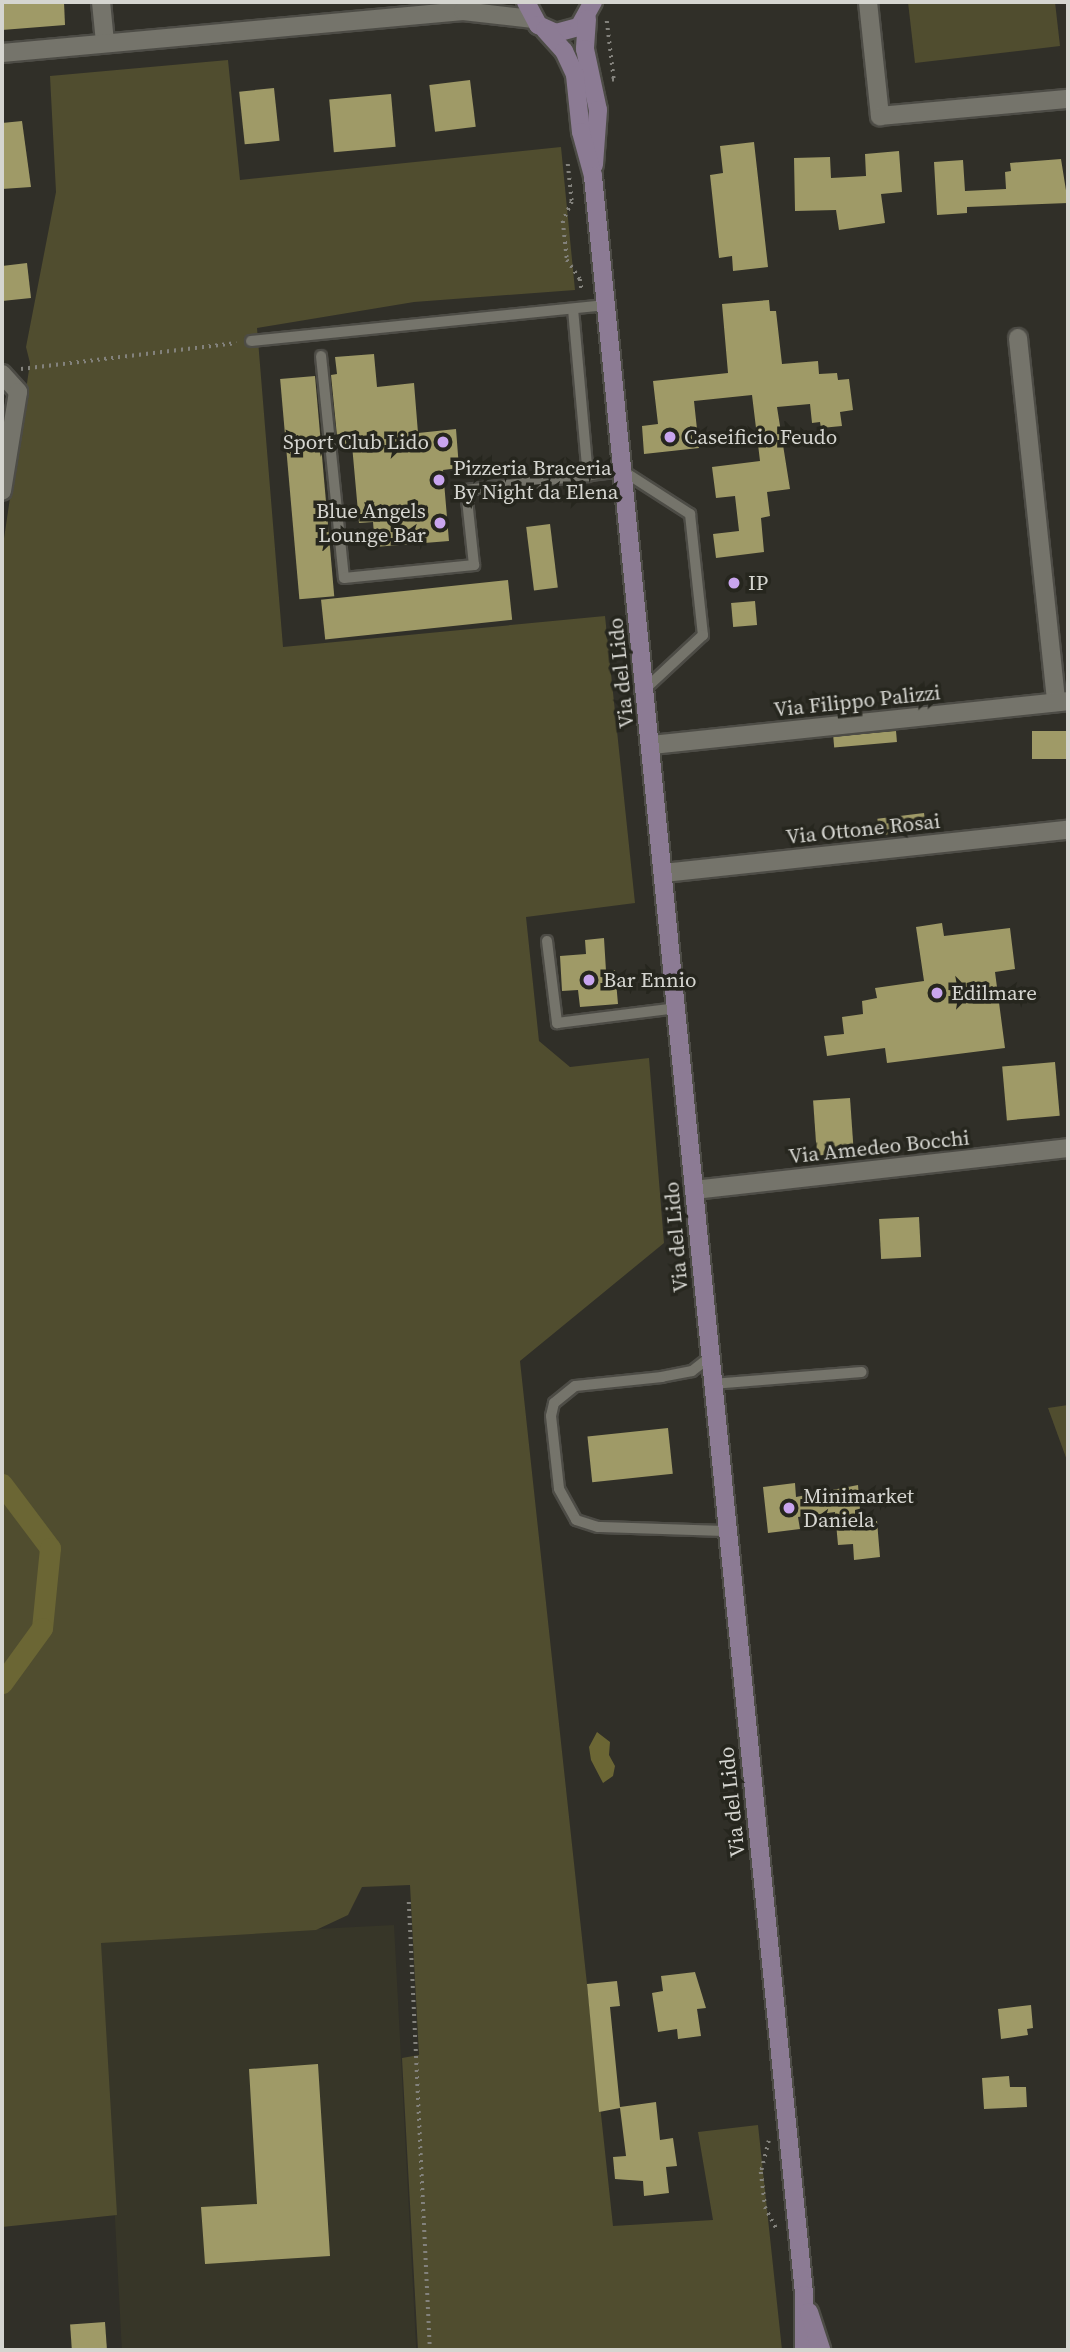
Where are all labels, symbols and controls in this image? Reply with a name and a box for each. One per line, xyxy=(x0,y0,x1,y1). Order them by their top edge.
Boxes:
place label: Caseificio Feudo xyxy=(684,424,837,450)
place label: Sport Club Lido xyxy=(283,429,429,455)
marker: Caseificio Feudo xyxy=(662,429,678,445)
marker: Sport Club Lido xyxy=(435,434,451,450)
place label: Pizzeria Braceria By Night da Elena xyxy=(453,455,619,505)
marker: Pizzeria Braceria By Night da Elena xyxy=(431,472,447,488)
place label: Blue Angels Lounge Bar xyxy=(316,498,426,548)
marker: Blue Angels Lounge Bar xyxy=(432,515,448,531)
place label: IP xyxy=(748,570,768,596)
marker: IP xyxy=(726,575,742,591)
street label: Via del Lido xyxy=(603,616,639,730)
street label: Via Filippo Palizzi xyxy=(772,680,942,722)
street label: Via Ottone Rosai xyxy=(785,808,941,850)
place label: Bar Ennio xyxy=(603,967,696,993)
marker: Bar Ennio xyxy=(581,972,597,988)
place label: Edilmare xyxy=(951,980,1037,1006)
marker: Edilmare xyxy=(929,985,945,1001)
street label: Via Amedeo Bocchi xyxy=(787,1125,971,1169)
street label: Via del Lido xyxy=(659,1181,693,1293)
place label: Minimarket Daniela xyxy=(803,1483,914,1533)
marker: Minimarket Daniela xyxy=(781,1500,797,1516)
street label: Via del Lido xyxy=(714,1745,750,1859)

